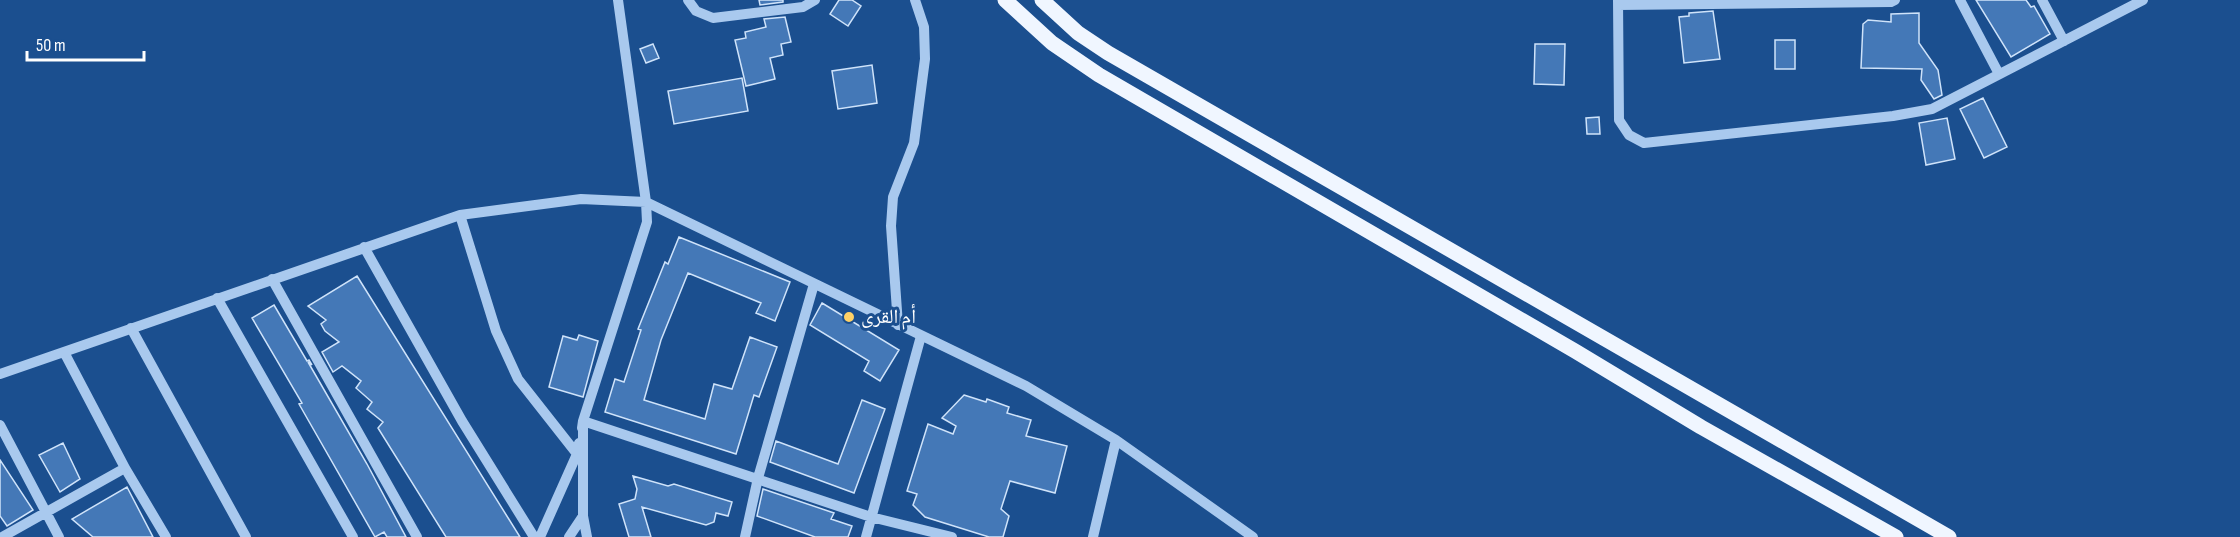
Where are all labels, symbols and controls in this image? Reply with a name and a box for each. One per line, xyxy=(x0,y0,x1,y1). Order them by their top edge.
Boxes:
scale bar xyxy=(27,24,144,62)
text: 50 m xyxy=(36,35,66,56)
place label: أم القرى xyxy=(861,304,916,330)
marker: أم القرى xyxy=(842,310,856,324)

